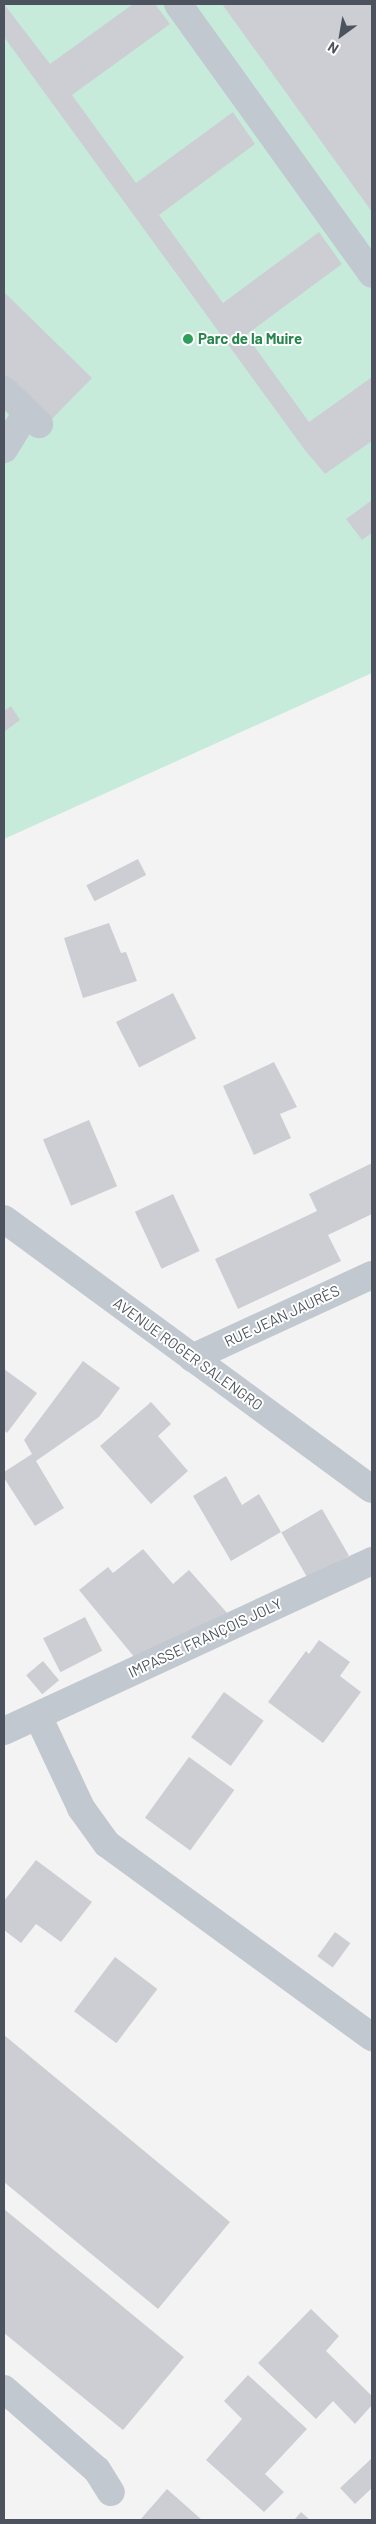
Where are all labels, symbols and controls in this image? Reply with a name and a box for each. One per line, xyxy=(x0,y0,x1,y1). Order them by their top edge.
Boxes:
north arrow xyxy=(316,10,366,60)
text: N xyxy=(324,38,341,58)
place label: Parc de la Muire xyxy=(198,330,302,348)
marker: Parc de la Muire xyxy=(182,333,194,345)
street label: RUE JEAN JAURÈS xyxy=(221,1281,343,1351)
street label: AVENUE ROGER SALENGRO xyxy=(110,1294,266,1414)
street label: IMPASSE FRANÇOIS JOLY xyxy=(125,1594,285,1682)

